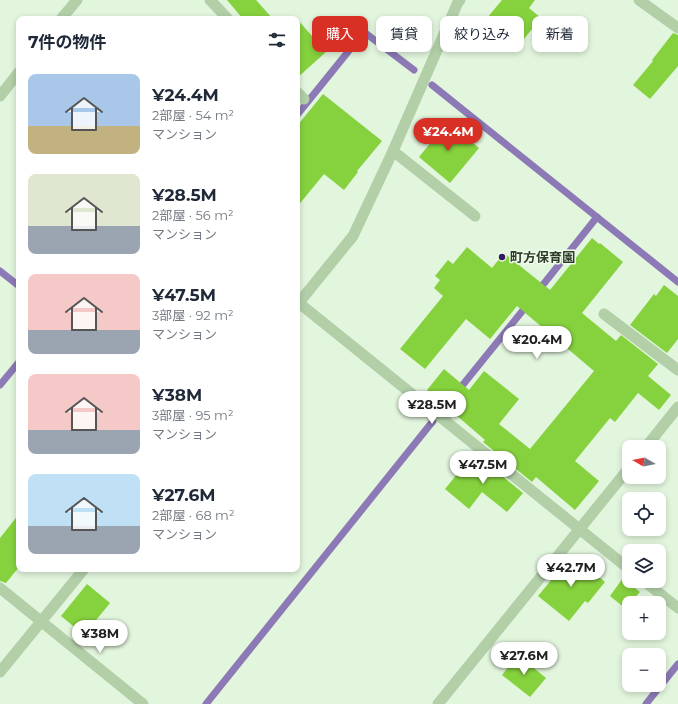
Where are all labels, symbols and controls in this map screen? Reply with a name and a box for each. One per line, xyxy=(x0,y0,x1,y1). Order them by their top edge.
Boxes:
chip: 購入 xyxy=(312,16,368,52)
chip: 賃貸 xyxy=(376,16,432,52)
chip: 絞り込み xyxy=(440,16,524,52)
chip: 新着 xyxy=(532,16,588,52)
icon: filters xyxy=(266,29,288,51)
text: 7件の物件 xyxy=(28,32,107,52)
text: ¥24.4M xyxy=(152,85,219,105)
icon: home xyxy=(60,90,108,138)
text: 2部屋 · 54 m² xyxy=(152,107,234,123)
pin: ¥24.4M xyxy=(415,118,481,152)
text: ¥24.4M xyxy=(422,123,474,139)
text: マンション xyxy=(152,126,217,142)
text: ¥28.5M xyxy=(152,185,217,205)
icon: home xyxy=(60,190,108,238)
text: 2部屋 · 56 m² xyxy=(152,207,234,223)
text: マンション xyxy=(152,226,217,242)
place label: 町方保育園 xyxy=(510,249,575,265)
marker: 町方保育園 xyxy=(497,252,507,262)
text: ¥47.5M xyxy=(152,285,216,305)
icon: home xyxy=(60,290,108,338)
text: 3部屋 · 92 m² xyxy=(152,307,234,323)
text: マンション xyxy=(152,326,217,342)
pin: ¥20.4M xyxy=(504,326,570,360)
text: ¥20.4M xyxy=(512,331,562,347)
text: ¥38M xyxy=(152,385,202,405)
icon: home xyxy=(60,390,108,438)
pin: ¥28.5M xyxy=(399,391,465,425)
text: ¥28.5M xyxy=(407,396,457,412)
text: 3部屋 · 95 m² xyxy=(152,407,233,423)
text: マンション xyxy=(152,426,217,442)
north arrow xyxy=(622,440,666,484)
map controls xyxy=(622,440,666,692)
pin: ¥47.5M xyxy=(450,451,516,485)
text: ¥47.5M xyxy=(459,456,507,472)
text: ¥27.6M xyxy=(152,485,216,505)
icon: home xyxy=(60,490,108,538)
button: locate xyxy=(622,492,666,536)
text: 2部屋 · 68 m² xyxy=(152,507,234,523)
text: マンション xyxy=(152,526,217,542)
button: layers xyxy=(622,544,666,588)
pin: ¥42.7M xyxy=(538,554,604,588)
text: ¥42.7M xyxy=(546,559,596,575)
button: + xyxy=(622,596,666,640)
pin: ¥38M xyxy=(76,620,124,654)
text: ¥38M xyxy=(81,625,119,641)
pin: ¥27.6M xyxy=(491,642,557,676)
text: ¥27.6M xyxy=(500,647,548,663)
button: − xyxy=(622,648,666,692)

